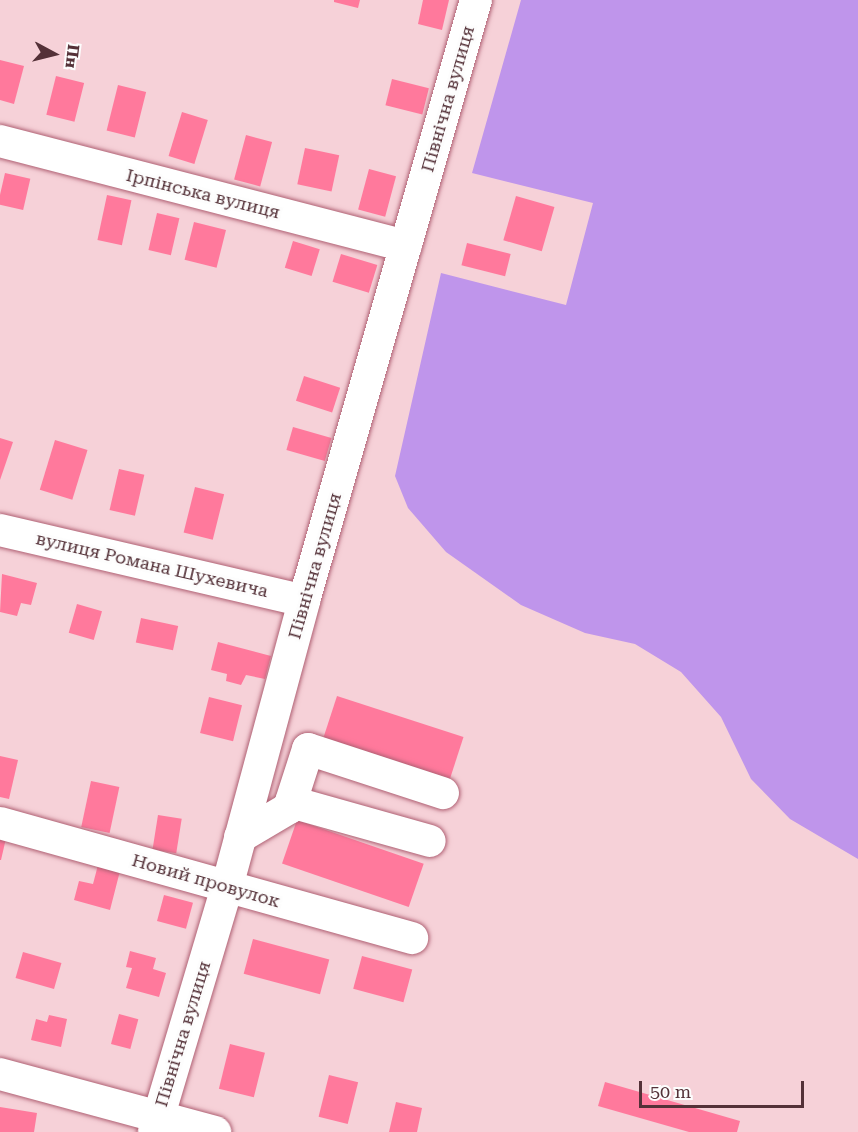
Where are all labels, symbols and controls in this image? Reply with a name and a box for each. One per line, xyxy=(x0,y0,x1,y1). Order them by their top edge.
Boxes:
street label: Північна вулиця xyxy=(417,23,479,175)
north arrow xyxy=(24,24,84,84)
text: Пн xyxy=(61,43,83,69)
street label: Ірпінська вулиця xyxy=(124,164,282,224)
street label: Північна вулиця xyxy=(284,490,346,642)
street label: вулиця Романа Шухевича xyxy=(34,528,270,602)
street label: Новий провулок xyxy=(129,849,283,913)
street label: Північна вулиця xyxy=(151,959,215,1109)
scale bar xyxy=(642,1069,807,1107)
text: 50 m xyxy=(650,1081,691,1102)

